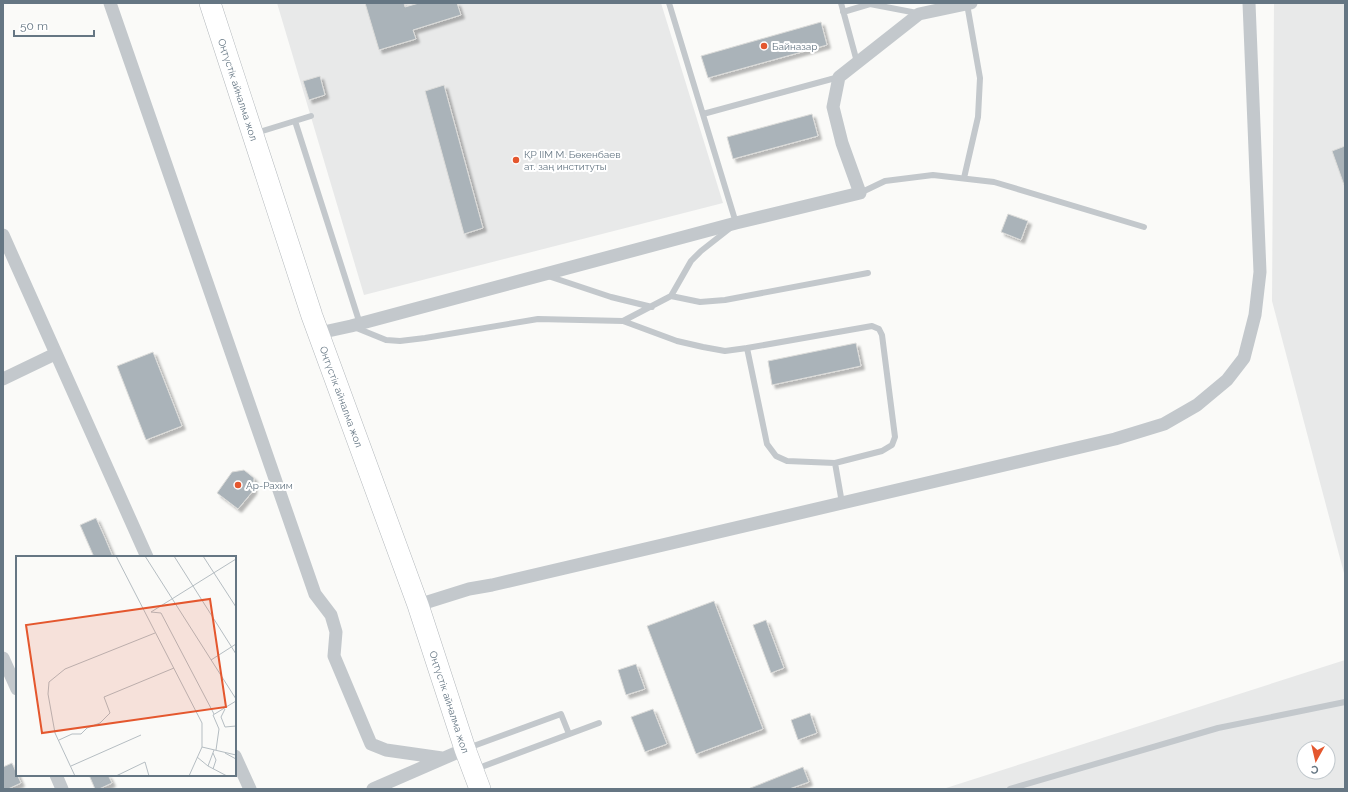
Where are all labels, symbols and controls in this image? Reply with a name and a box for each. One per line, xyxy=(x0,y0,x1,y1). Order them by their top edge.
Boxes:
scale bar xyxy=(14,12,94,38)
text: 50 m xyxy=(20,19,48,33)
street label: Оңтүстік айналма жол xyxy=(216,37,260,142)
marker: Байназар xyxy=(759,41,769,51)
place label: Байназар xyxy=(772,41,817,52)
place label: ҚР ІІМ М. Бөкенбаев ат. заң институты xyxy=(524,149,621,172)
marker: ҚР ІІМ М. Бөкенбаев ат. заң институты xyxy=(511,155,521,165)
street label: Оңтүстік айналма жол xyxy=(318,345,365,449)
marker: Ар-Рахим xyxy=(233,480,243,490)
place label: Ар-Рахим xyxy=(246,480,293,491)
inset map xyxy=(16,556,236,776)
street label: Оңтүстік айналма жол xyxy=(427,650,471,755)
north arrow xyxy=(1296,740,1336,780)
text: С xyxy=(1310,762,1319,776)

